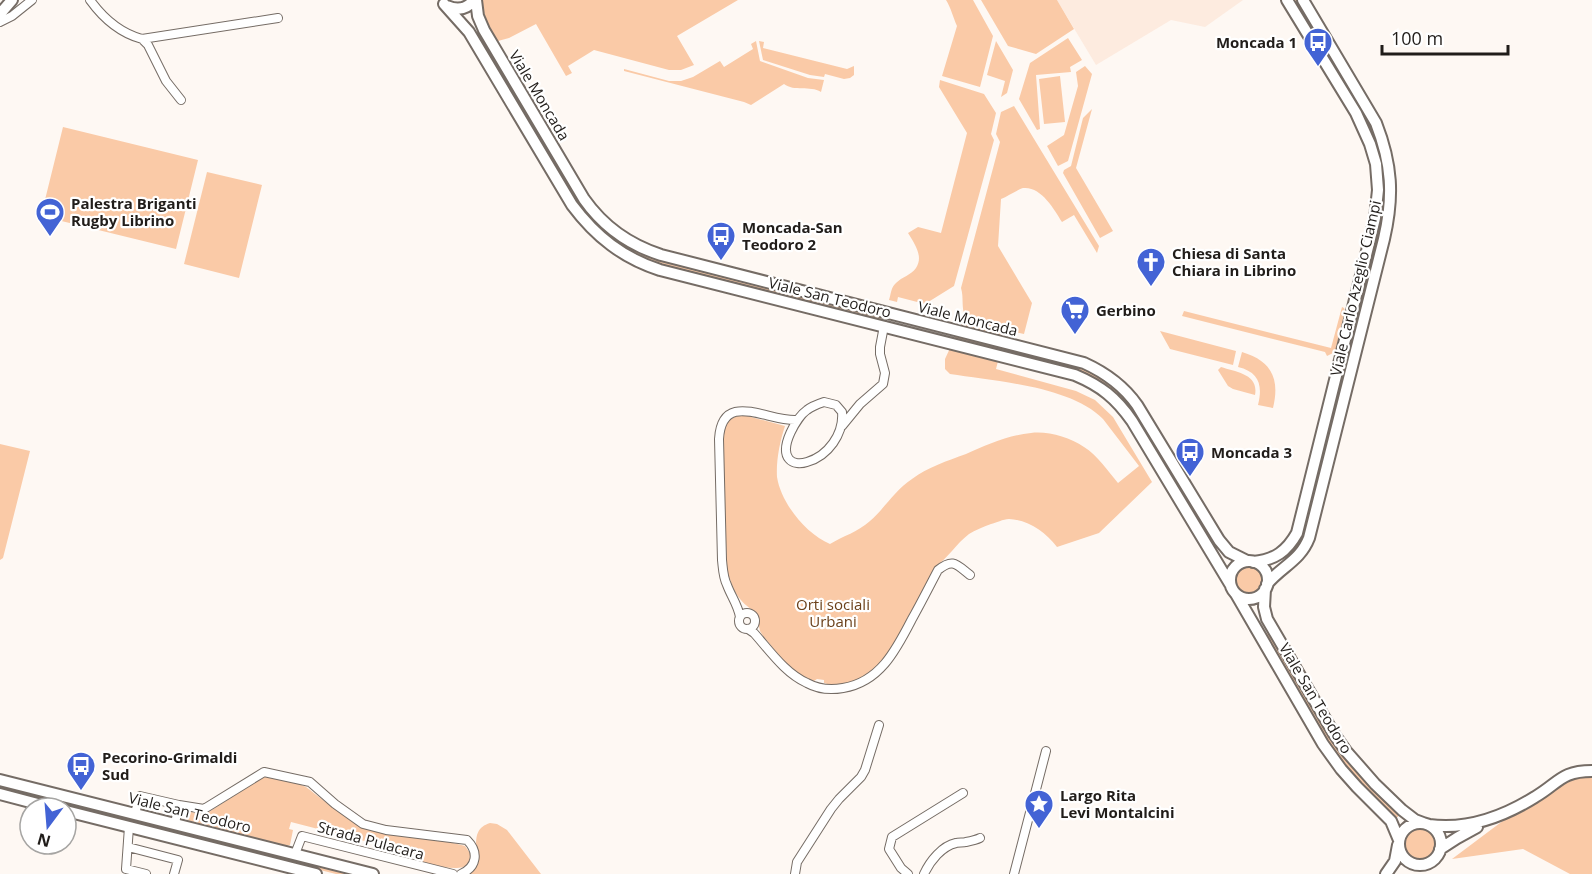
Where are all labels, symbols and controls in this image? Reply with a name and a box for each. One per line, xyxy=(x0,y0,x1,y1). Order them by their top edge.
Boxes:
scale bar xyxy=(1382,18,1508,56)
bus stop icon: Moncada 1 xyxy=(1302,26,1334,68)
text: 100 m xyxy=(1391,26,1443,50)
place label: Moncada 1 xyxy=(1216,32,1297,52)
street label: Viale Moncada xyxy=(505,46,575,144)
place label: Palestra Briganti Rugby Librino xyxy=(71,193,197,230)
sports icon: Palestra Briganti Rugby Librino xyxy=(34,196,66,238)
street label: Viale Carlo Azeglio Ciampi xyxy=(1325,198,1385,378)
place label: Moncada-San Teodoro 2 xyxy=(742,217,843,254)
bus stop icon: Moncada-San Teodoro 2 xyxy=(705,220,737,262)
place label: Chiesa di Santa Chiara in Librino xyxy=(1172,243,1296,280)
church icon: Chiesa di Santa Chiara in Librino xyxy=(1135,246,1167,288)
street label: Viale San Teodoro xyxy=(767,272,893,322)
supermarket icon: Gerbino xyxy=(1059,294,1091,336)
street label: Viale Moncada xyxy=(916,296,1020,340)
place label: Gerbino xyxy=(1096,300,1156,320)
bus stop icon: Moncada 3 xyxy=(1174,436,1206,478)
place label: Moncada 3 xyxy=(1211,442,1292,462)
park label: Orti sociali Urbani xyxy=(796,594,870,631)
street label: Viale San Teodoro xyxy=(1275,639,1357,757)
place label: Pecorino-Grimaldi Sud xyxy=(102,747,237,784)
bus stop icon: Pecorino-Grimaldi Sud xyxy=(65,750,97,792)
place label: Largo Rita Levi Montalcini xyxy=(1060,785,1175,822)
street label: Viale San Teodoro xyxy=(127,787,253,837)
place icon: Largo Rita Levi Montalcini xyxy=(1023,788,1055,830)
north arrow xyxy=(18,796,78,856)
street label: Strada Pulacara xyxy=(315,816,427,864)
text: N xyxy=(35,828,53,853)

